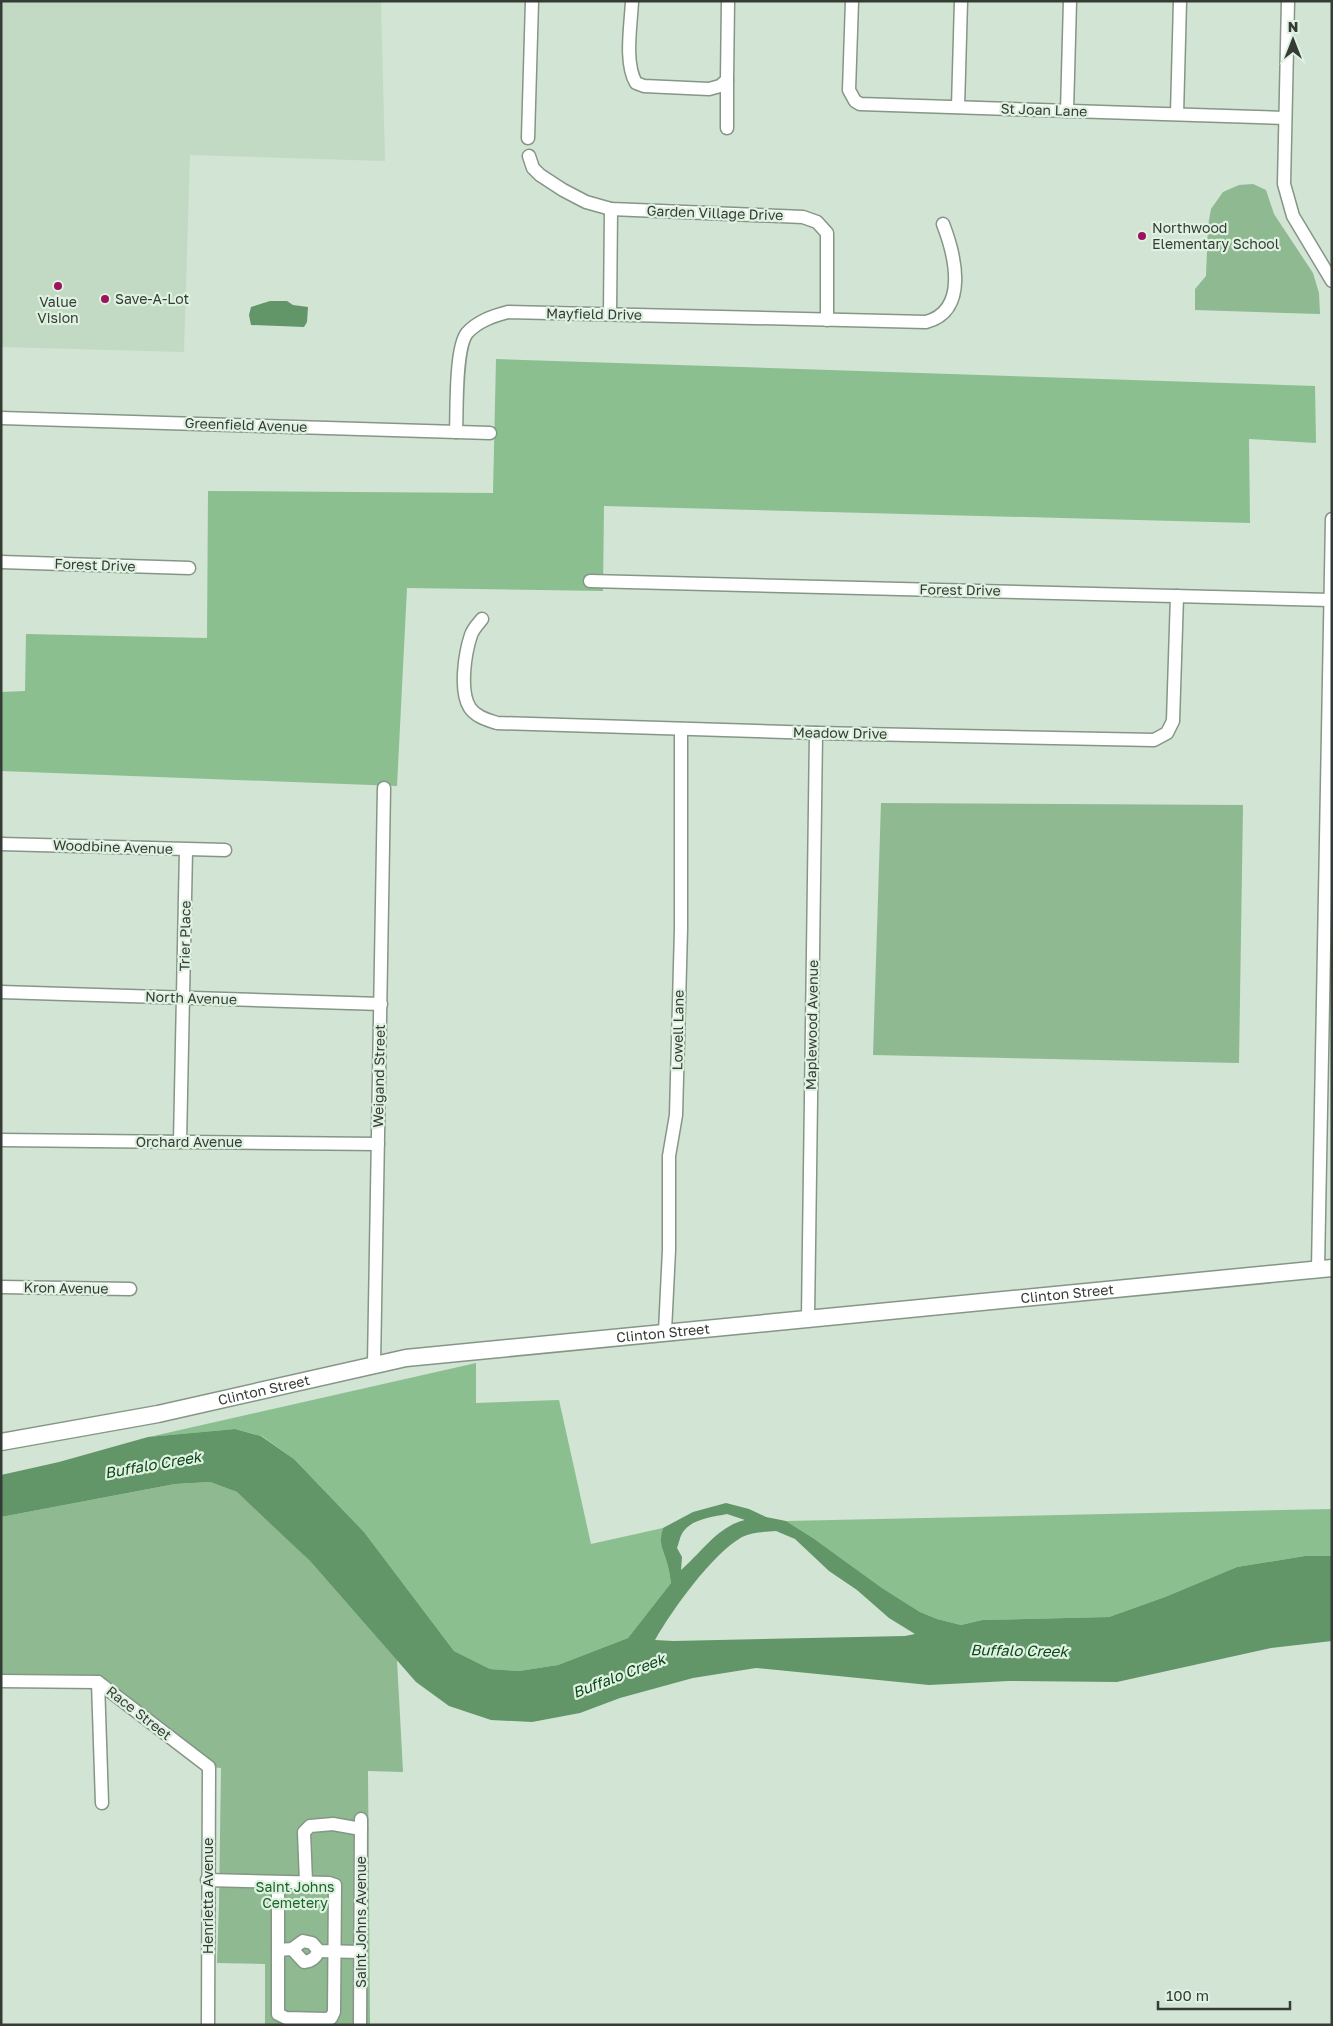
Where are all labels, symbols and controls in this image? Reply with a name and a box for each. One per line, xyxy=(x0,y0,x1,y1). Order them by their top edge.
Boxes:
north arrow xyxy=(1268,15,1318,65)
text: N xyxy=(1288,18,1298,35)
street label: St Joan Lane xyxy=(1000,99,1088,120)
street label: Garden Village Drive xyxy=(646,202,784,223)
place label: Northwood Elementary School xyxy=(1152,219,1279,252)
marker: Northwood Elementary School xyxy=(1136,230,1148,242)
marker: Value Vision xyxy=(52,280,64,292)
place label: Save-A-Lot xyxy=(115,290,189,307)
place label: Value Vision xyxy=(37,293,79,326)
marker: Save-A-Lot xyxy=(99,293,111,305)
street label: Mayfield Drive xyxy=(546,304,642,323)
street label: Greenfield Avenue xyxy=(184,414,308,435)
street label: Forest Drive xyxy=(54,555,136,574)
street label: Forest Drive xyxy=(919,580,1001,599)
street label: Meadow Drive xyxy=(793,723,887,742)
street label: Woodbine Avenue xyxy=(53,836,173,857)
street label: Trier Place xyxy=(175,900,194,972)
street label: Maplewood Avenue xyxy=(802,960,821,1090)
street label: North Avenue xyxy=(145,987,237,1008)
street label: Lowell Lane xyxy=(668,990,687,1070)
street label: Weigand Street xyxy=(369,1024,388,1128)
street label: Orchard Avenue xyxy=(136,1133,242,1150)
street label: Kron Avenue xyxy=(23,1278,109,1297)
street label: Clinton Street xyxy=(1020,1280,1115,1306)
street label: Clinton Street xyxy=(615,1320,711,1346)
street label: Clinton Street xyxy=(216,1371,311,1408)
water label: Buffalo Creek xyxy=(103,1446,204,1481)
water label: Buffalo Creek xyxy=(970,1640,1069,1660)
water label: Buffalo Creek xyxy=(570,1649,669,1701)
street label: Race Street xyxy=(103,1682,175,1743)
street label: Henrietta Avenue xyxy=(199,1838,216,1954)
street label: Saint Johns Avenue xyxy=(352,1856,369,1988)
park label: Saint Johns Cemetery xyxy=(255,1878,335,1911)
scale bar xyxy=(1158,1978,1290,2010)
text: 100 m xyxy=(1166,1986,1209,2004)

